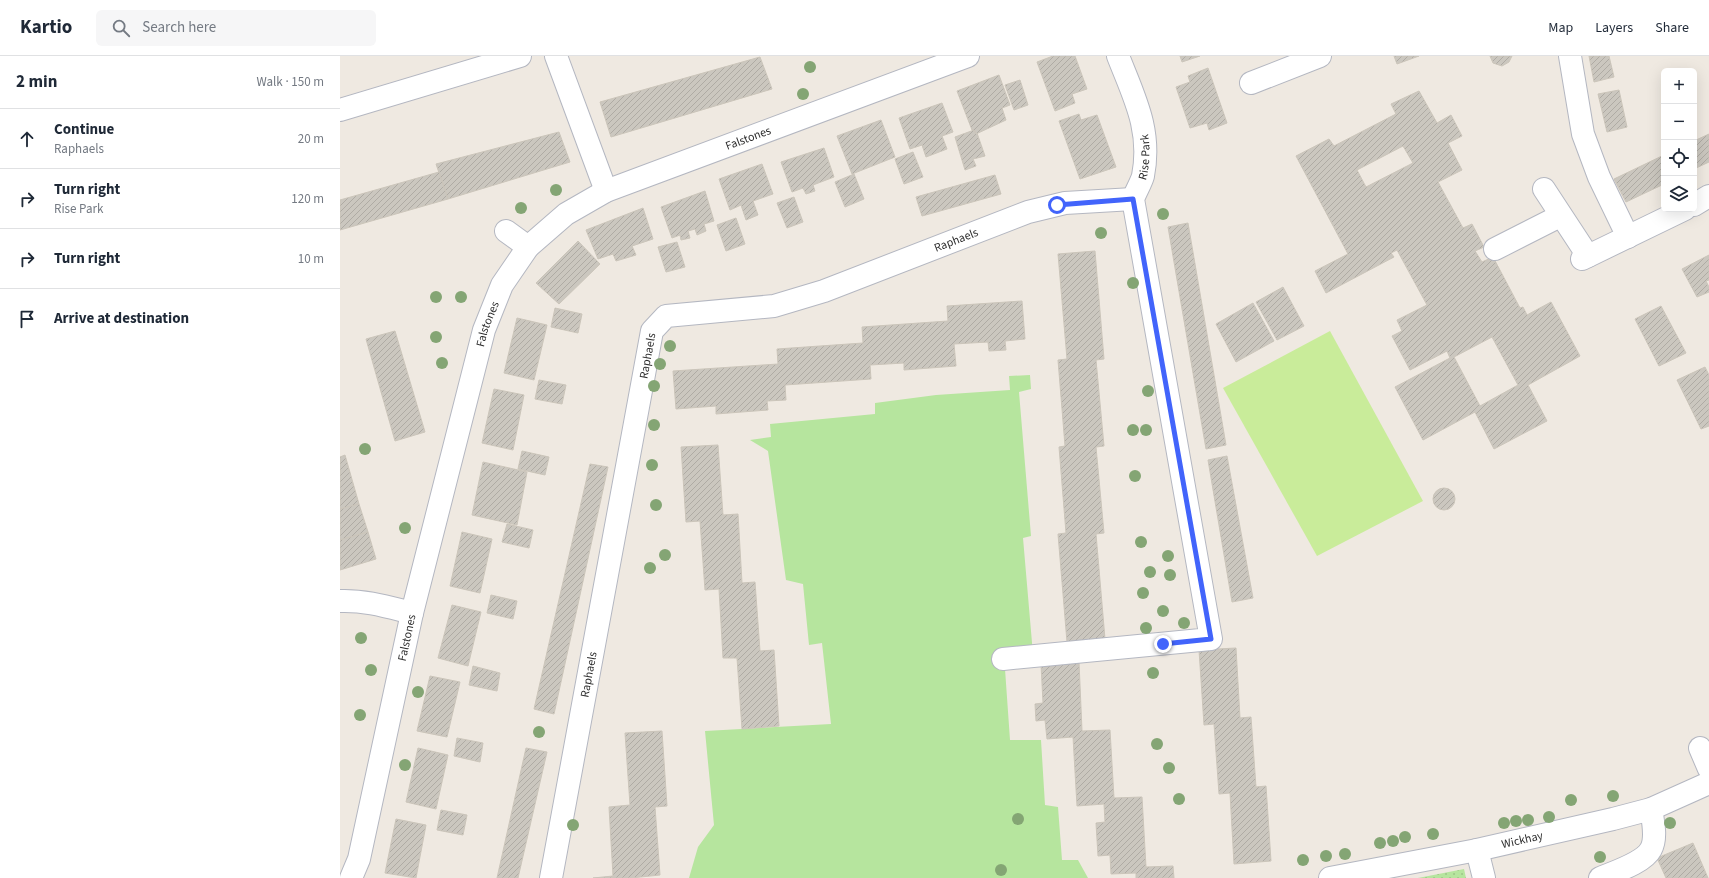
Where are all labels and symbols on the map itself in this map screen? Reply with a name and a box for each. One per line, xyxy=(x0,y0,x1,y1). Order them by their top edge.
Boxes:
street label: Falstones xyxy=(723,122,773,154)
street label: Rise Park xyxy=(1134,133,1154,182)
route start xyxy=(1048,196,1066,214)
street label: Raphaels xyxy=(931,224,981,256)
street label: Falstones xyxy=(472,299,503,349)
street label: Raphaels xyxy=(635,332,660,380)
street label: Falstones xyxy=(393,613,420,663)
route end xyxy=(1154,635,1172,653)
street label: Raphaels xyxy=(576,650,601,699)
street label: Wickhay xyxy=(1500,827,1545,853)

